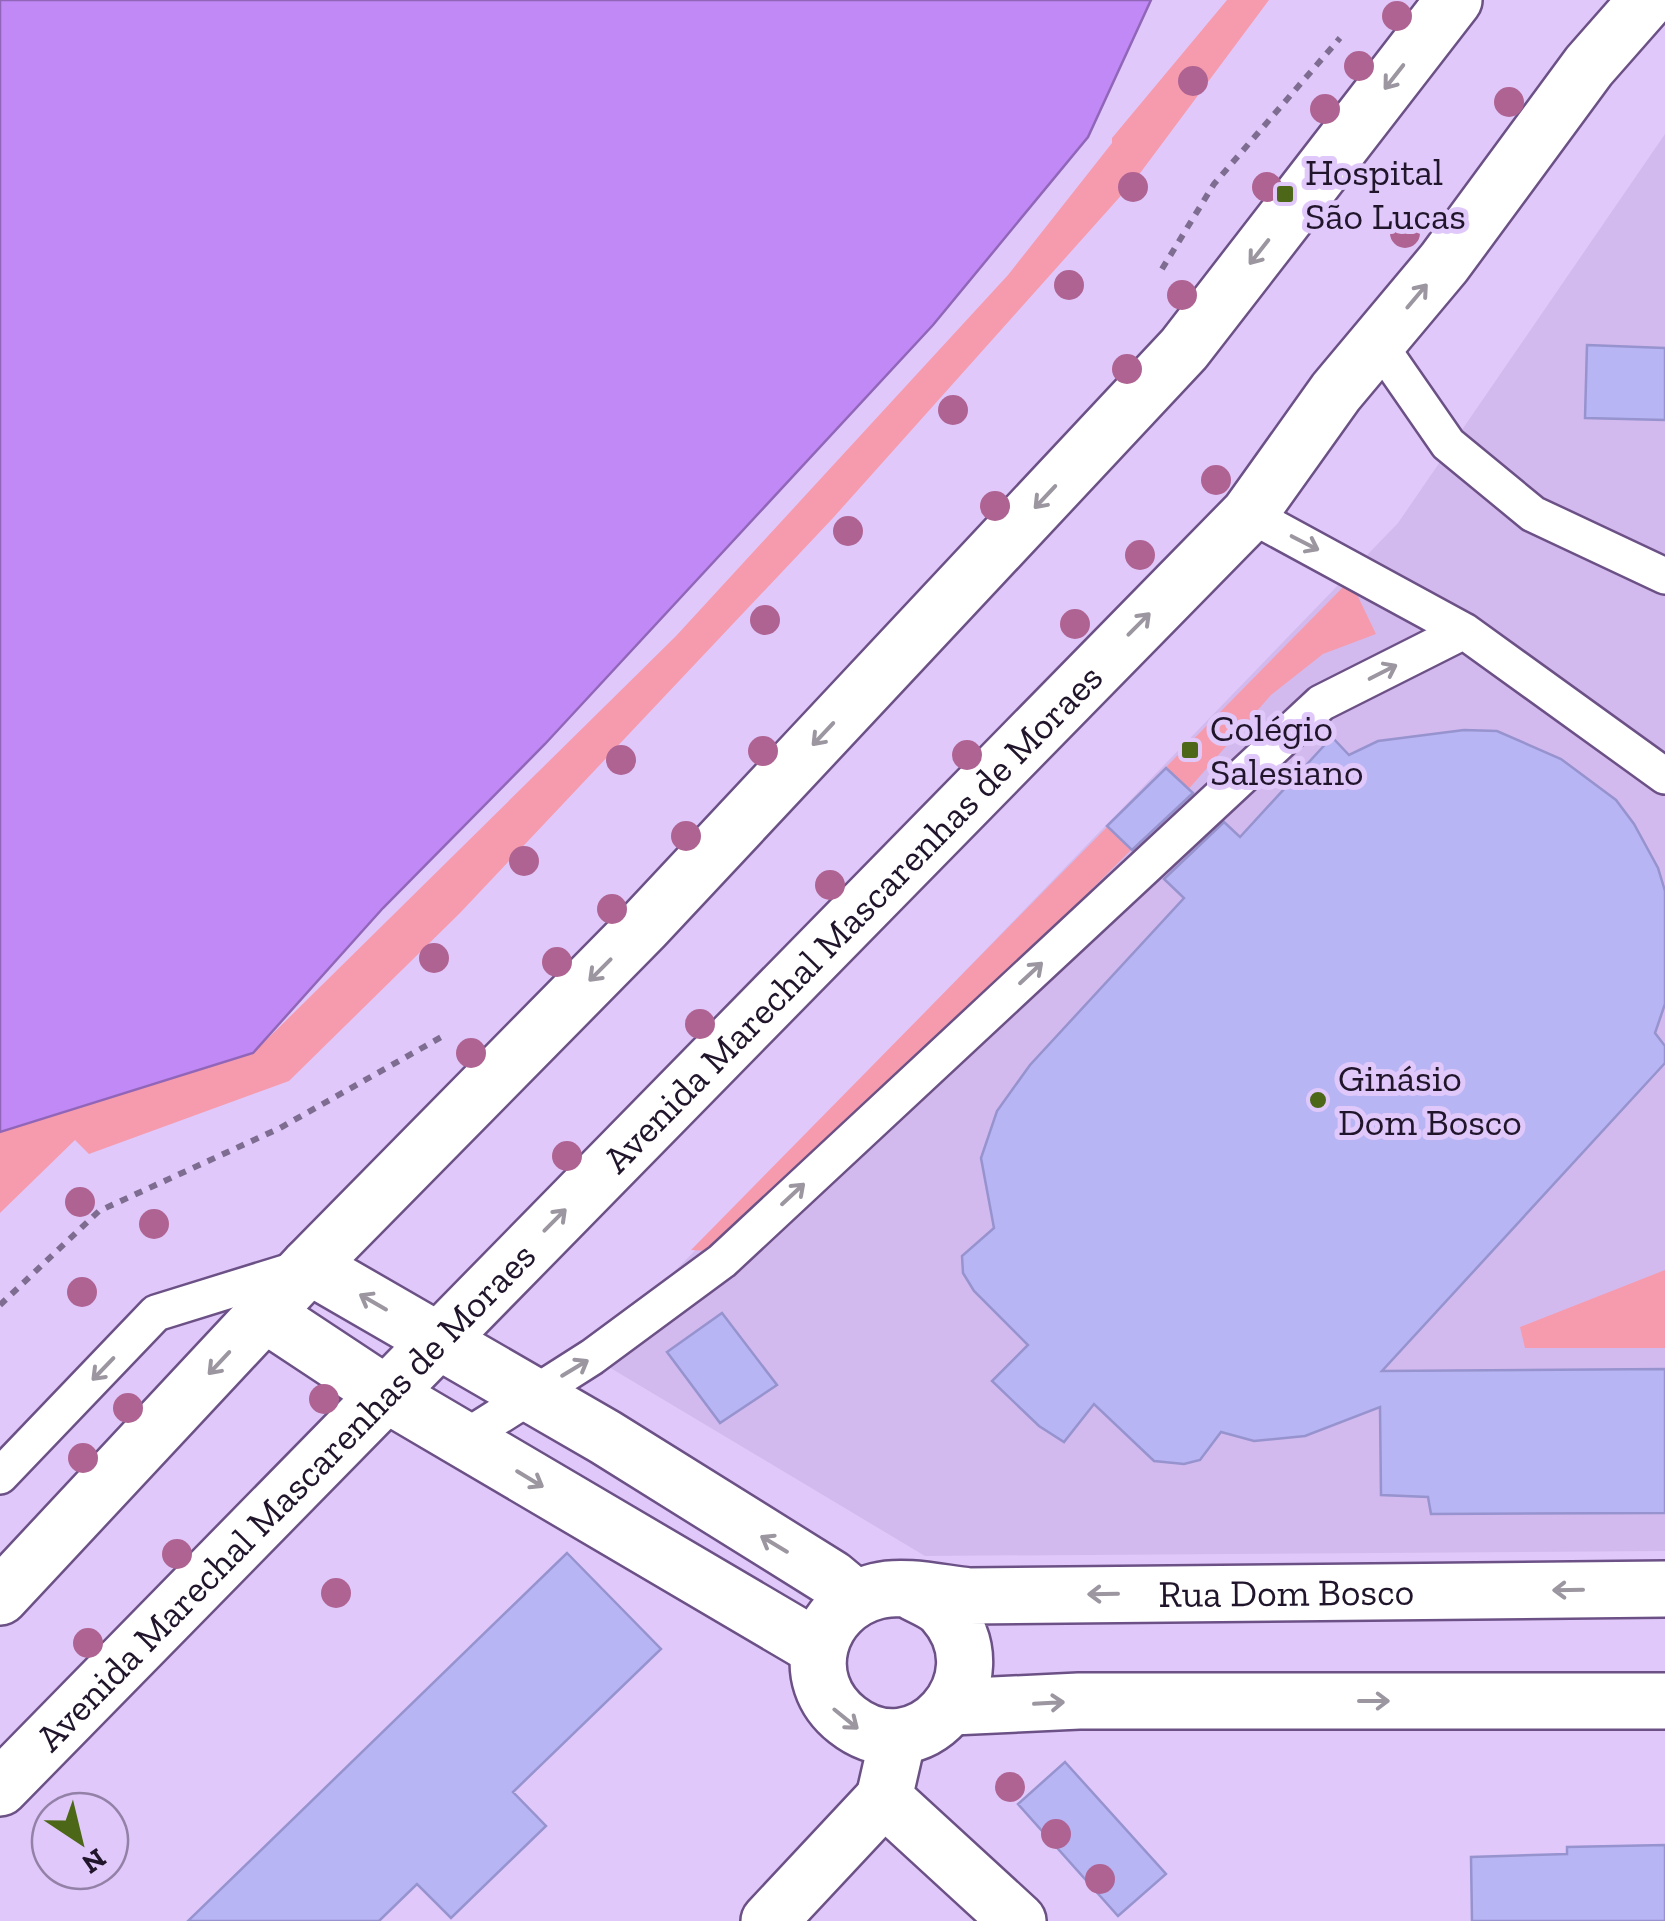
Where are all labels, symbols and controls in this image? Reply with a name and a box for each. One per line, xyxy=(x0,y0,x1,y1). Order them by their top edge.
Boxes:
one-way arrow xyxy=(1384,63,1405,90)
place label: Hospital São Lucas xyxy=(1305,149,1466,239)
marker: Hospital São Lucas xyxy=(1274,183,1296,205)
one-way arrow xyxy=(1249,238,1270,265)
one-way arrow xyxy=(1405,284,1427,310)
one-way arrow xyxy=(1034,484,1057,509)
one-way arrow xyxy=(1289,534,1319,553)
one-way arrow xyxy=(1127,612,1151,636)
street label: Avenida Marechal Mascarenhas de Moraes xyxy=(593,654,1112,1182)
one-way arrow xyxy=(1367,662,1397,681)
place label: Colégio Salesiano xyxy=(1210,705,1363,795)
one-way arrow xyxy=(812,721,835,746)
marker: Colégio Salesiano xyxy=(1179,739,1201,761)
one-way arrow xyxy=(589,958,613,982)
one-way arrow xyxy=(1018,962,1043,985)
place label: Ginásio Dom Bosco xyxy=(1338,1055,1522,1145)
marker: Ginásio Dom Bosco xyxy=(1307,1089,1329,1111)
one-way arrow xyxy=(780,1183,805,1206)
one-way arrow xyxy=(543,1208,567,1232)
street label: Avenida Marechal Mascarenhas de Moraes xyxy=(26,1233,545,1761)
one-way arrow xyxy=(359,1292,388,1312)
one-way arrow xyxy=(208,1350,231,1375)
one-way arrow xyxy=(91,1357,115,1381)
one-way arrow xyxy=(560,1357,589,1378)
one-way arrow xyxy=(515,1469,544,1489)
one-way arrow xyxy=(760,1534,789,1554)
street label: Rua Dom Bosco xyxy=(1158,1569,1414,1617)
one-way arrow xyxy=(1552,1580,1584,1600)
one-way arrow xyxy=(1087,1584,1120,1604)
one-way arrow xyxy=(1358,1692,1390,1710)
one-way arrow xyxy=(1033,1693,1065,1712)
one-way arrow xyxy=(833,1708,859,1730)
north arrow xyxy=(30,1791,130,1891)
text: N xyxy=(76,1841,112,1881)

